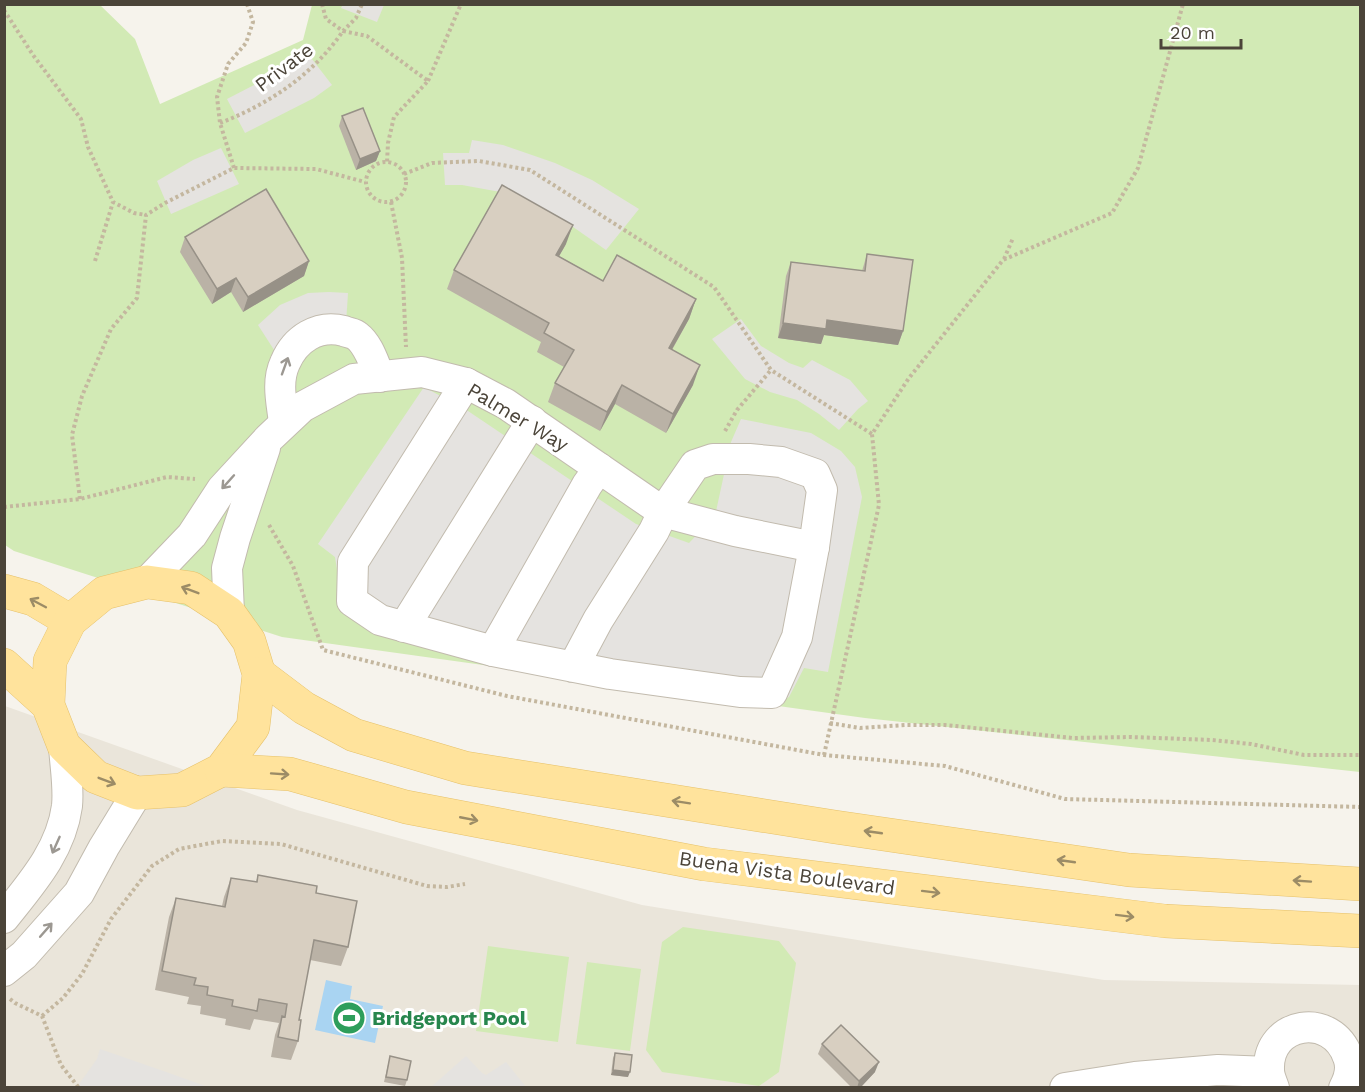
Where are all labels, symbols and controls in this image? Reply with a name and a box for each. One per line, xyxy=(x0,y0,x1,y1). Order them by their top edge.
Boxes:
scale bar xyxy=(1161,12,1240,50)
text: 20 m xyxy=(1170,22,1215,43)
street label: Private xyxy=(250,37,318,97)
one-way arrow xyxy=(281,357,292,376)
street label: Palmer Way xyxy=(463,377,574,457)
one-way arrow xyxy=(221,475,235,490)
one-way arrow xyxy=(182,584,200,595)
one-way arrow xyxy=(30,597,48,608)
one-way arrow xyxy=(269,769,289,780)
one-way arrow xyxy=(97,777,116,788)
one-way arrow xyxy=(671,796,691,807)
one-way arrow xyxy=(459,814,478,825)
one-way arrow xyxy=(864,827,884,838)
one-way arrow xyxy=(49,835,61,853)
street label: Buena Vista Boulevard xyxy=(677,846,897,900)
one-way arrow xyxy=(1057,855,1077,866)
one-way arrow xyxy=(1293,875,1313,886)
one-way arrow xyxy=(921,887,941,898)
one-way arrow xyxy=(1114,911,1134,922)
one-way arrow xyxy=(39,923,53,938)
sports icon: Bridgeport Pool xyxy=(331,1000,367,1036)
place label: Bridgeport Pool xyxy=(372,1006,527,1030)

